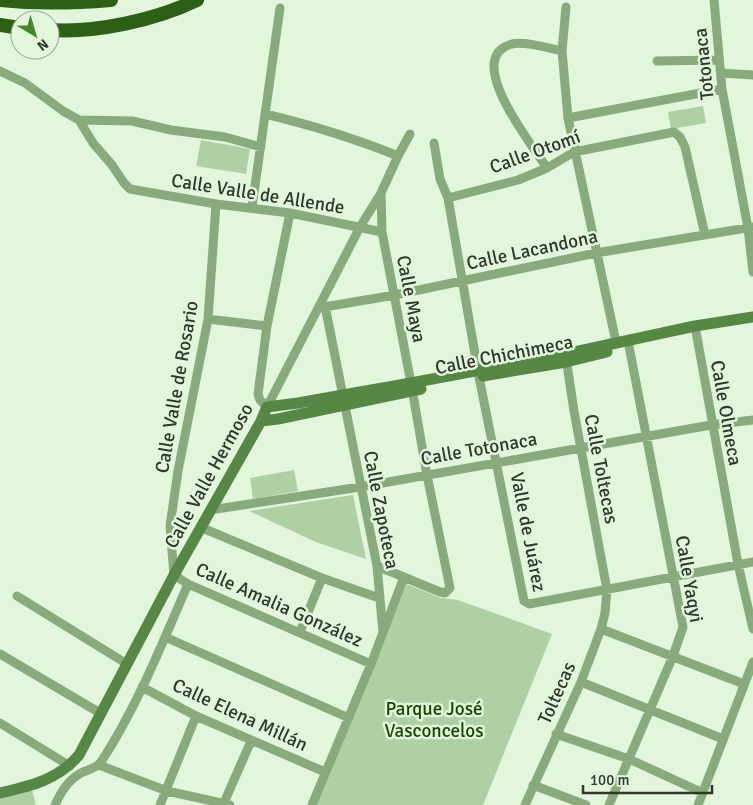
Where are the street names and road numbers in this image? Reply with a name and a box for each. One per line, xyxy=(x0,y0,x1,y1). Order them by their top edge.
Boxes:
street label: Totonaca xyxy=(688,27,720,101)
street label: Calle Otomí xyxy=(486,124,584,179)
street label: Calle Valle de Allende xyxy=(170,168,346,220)
street label: Calle Lacandona xyxy=(464,224,600,276)
street label: Calle Maya xyxy=(391,253,431,345)
street label: Calle Valle de Rosario xyxy=(150,299,204,475)
street label: Calle Chichimeca xyxy=(433,330,575,380)
street label: Calle Olmeca xyxy=(705,358,747,468)
street label: Calle Valle Hermoso xyxy=(159,399,259,553)
street label: Calle Toltecas xyxy=(579,412,623,526)
street label: Calle Totonaca xyxy=(419,427,539,471)
street label: Calle Zapoteca xyxy=(358,449,404,571)
street label: Valle de Juárez xyxy=(505,470,551,594)
street label: Calle Yaqyi xyxy=(670,534,708,624)
street label: Calle Amalia González xyxy=(192,557,366,653)
street label: Toltecas xyxy=(533,658,581,728)
street label: Calle Elena Millán xyxy=(168,673,312,757)

